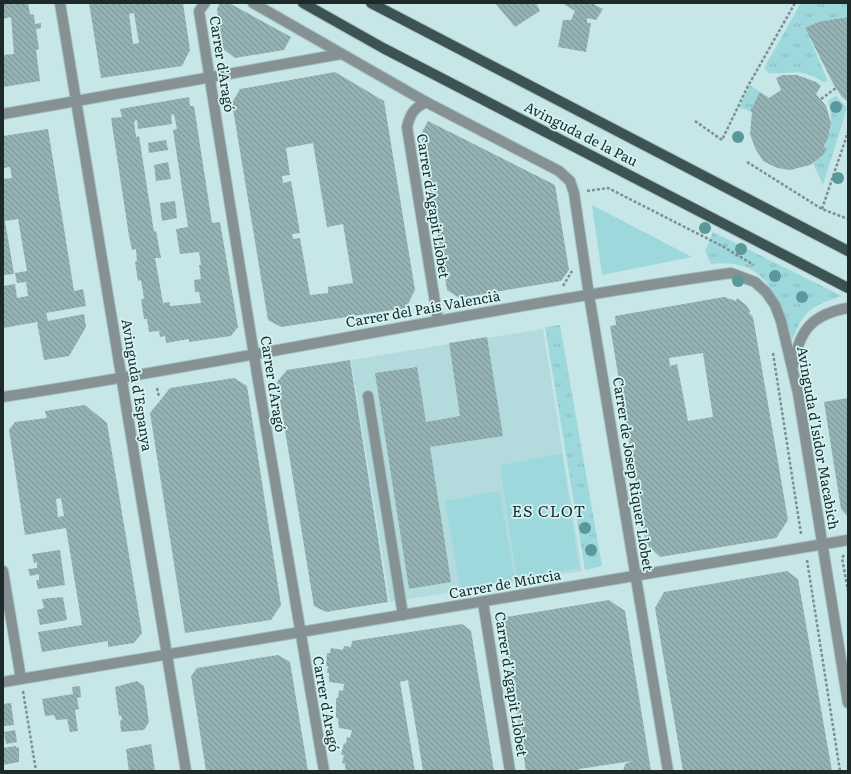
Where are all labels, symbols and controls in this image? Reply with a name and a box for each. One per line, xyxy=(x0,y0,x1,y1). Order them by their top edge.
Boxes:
street label: Carrer d'Aragó xyxy=(206,14,240,113)
street label: Avinguda de la Pau xyxy=(521,96,642,170)
street label: Carrer d'Agapit Llobet xyxy=(413,132,455,280)
street label: Carrer del País Valencià xyxy=(344,285,502,331)
street label: Avinguda d'Espanya xyxy=(118,317,158,453)
street label: Carrer d'Aragó xyxy=(257,334,291,433)
street label: Avinguda d'Isidor Macabich xyxy=(793,345,845,531)
street label: Carrer de Josep Riquer Llobet xyxy=(609,375,659,573)
district label: ES CLOT xyxy=(512,498,586,522)
street label: Carrer de Múrcia xyxy=(447,563,563,603)
street label: Carrer d'Agapit Llobet xyxy=(491,610,533,758)
street label: Carrer d'Aragó xyxy=(309,654,345,753)

